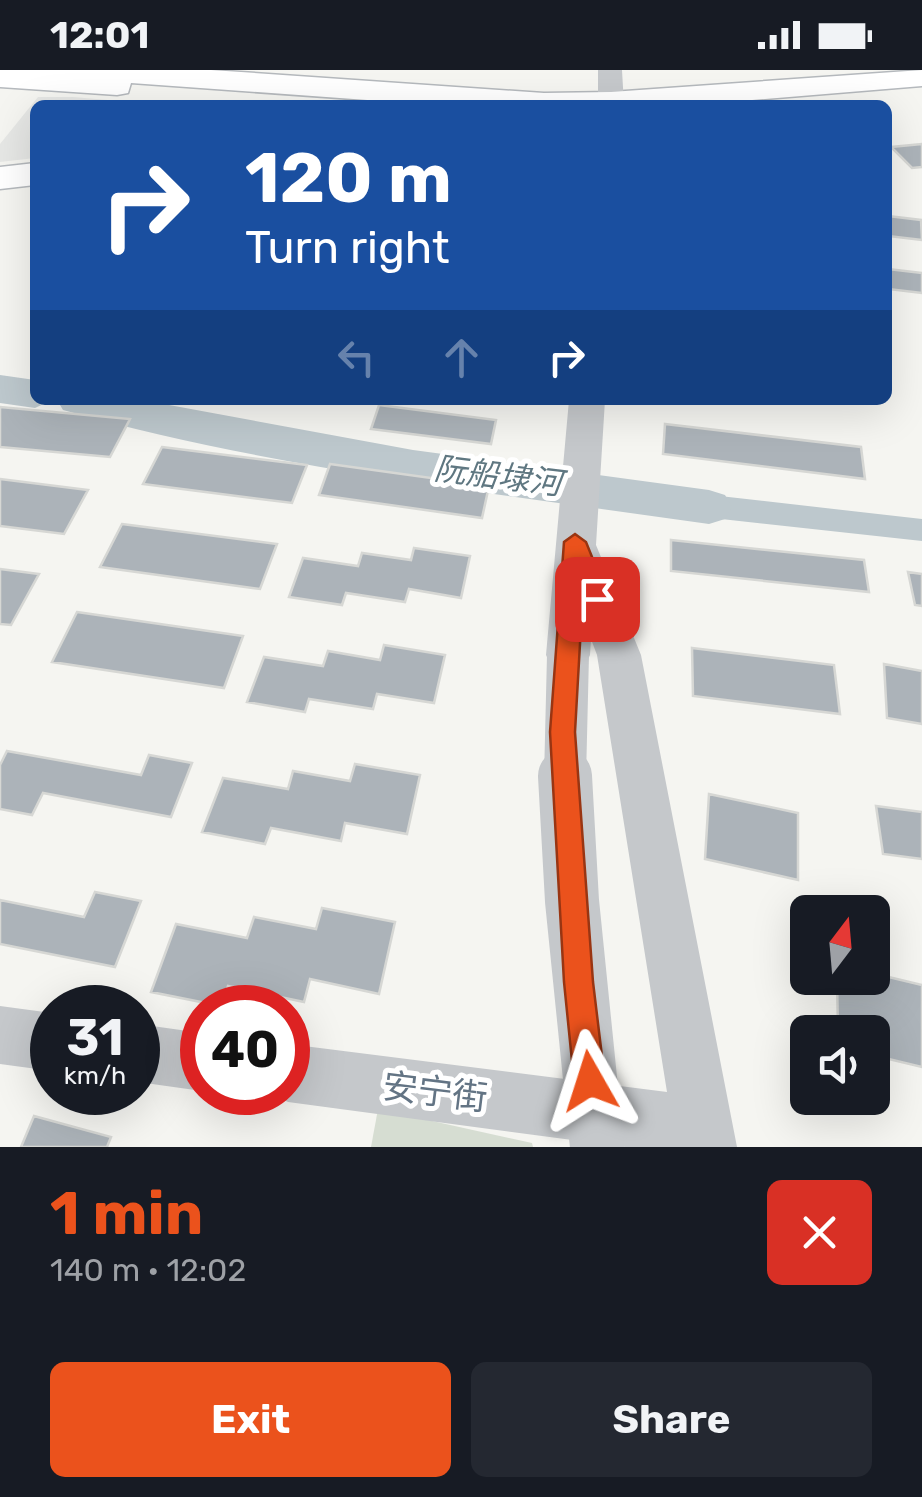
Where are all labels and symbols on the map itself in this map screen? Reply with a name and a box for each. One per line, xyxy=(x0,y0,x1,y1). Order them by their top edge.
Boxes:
water label: 阮船埭河 xyxy=(432,449,570,503)
pin xyxy=(555,557,640,642)
north arrow xyxy=(790,895,890,995)
speed limit sign: 40 xyxy=(180,985,310,1115)
position arrow xyxy=(538,1029,642,1133)
street label: 安宁街 xyxy=(380,1065,490,1119)

